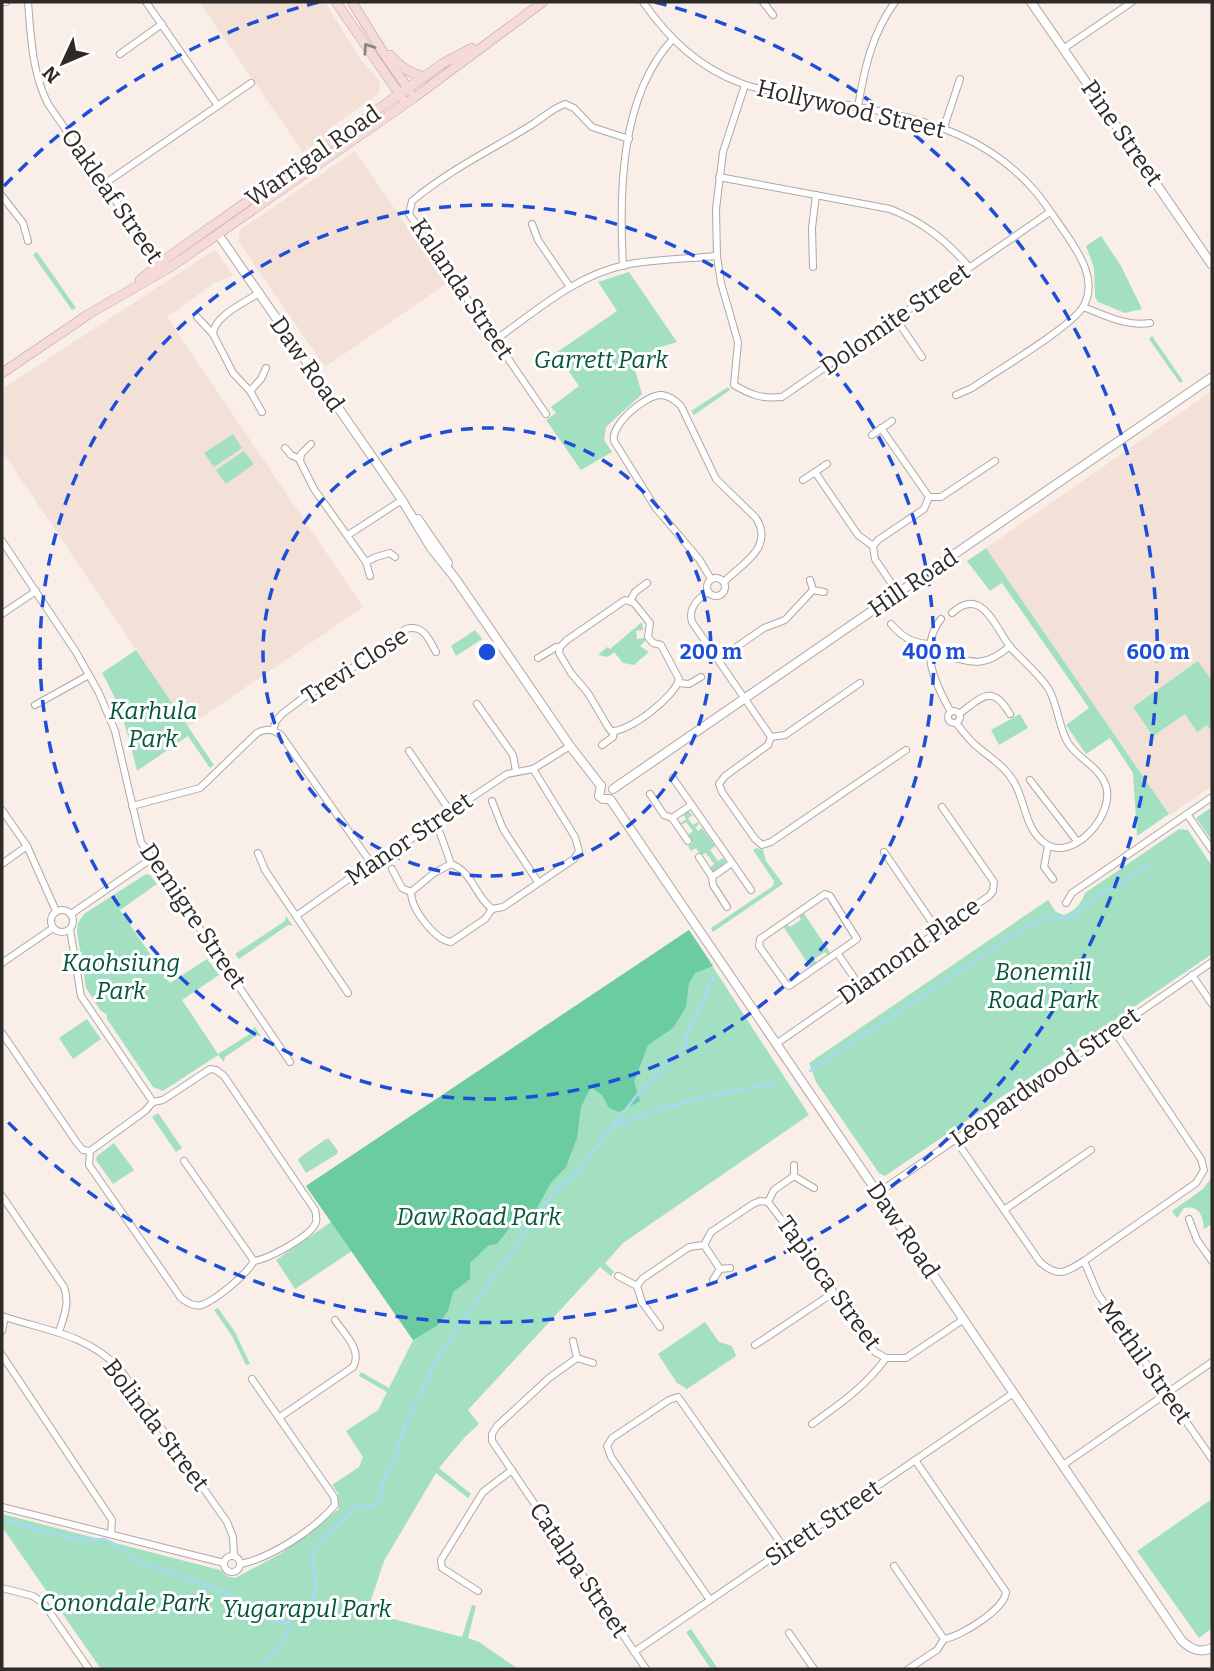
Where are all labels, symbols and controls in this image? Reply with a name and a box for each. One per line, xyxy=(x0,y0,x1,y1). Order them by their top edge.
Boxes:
north arrow xyxy=(28,28,98,98)
one-way arrow xyxy=(364,43,376,56)
text: N xyxy=(38,61,64,88)
street label: Hollywood Street xyxy=(754,74,948,144)
street label: Pine Street xyxy=(1076,75,1169,191)
street label: Warrigal Road xyxy=(240,99,386,213)
street label: Oakleaf Street xyxy=(55,123,169,269)
street label: Kalanda Street xyxy=(405,213,520,365)
street label: Dolomite Street xyxy=(815,257,975,381)
street label: Daw Road xyxy=(264,311,350,417)
park label: Garrett Park xyxy=(534,346,669,374)
street label: Hill Road xyxy=(863,543,963,623)
street label: Trevi Close xyxy=(297,621,413,711)
text: 200 m xyxy=(680,639,742,665)
text: 400 m xyxy=(902,639,966,665)
text: 600 m xyxy=(1127,639,1189,665)
centre of rings xyxy=(475,640,499,664)
park label: Karhula Park xyxy=(109,697,197,753)
street label: Manor Street xyxy=(341,786,478,892)
street label: Demigre Street xyxy=(134,838,252,994)
street label: Diamond Place xyxy=(833,892,985,1010)
park label: Kaohsiung Park xyxy=(62,949,180,1005)
park label: Bonemill Road Park xyxy=(987,958,1100,1014)
street label: Leopardwood Street xyxy=(945,1001,1145,1153)
street label: Daw Road xyxy=(861,1177,945,1283)
park label: Daw Road Park xyxy=(397,1203,562,1231)
street label: Tapioca Street xyxy=(771,1211,887,1356)
street label: Methil Street xyxy=(1092,1295,1198,1429)
street label: Bolinda Street xyxy=(97,1354,215,1497)
street label: Sirett Street xyxy=(760,1474,887,1572)
street label: Catalpa Street xyxy=(524,1497,635,1643)
park label: Conondale Park xyxy=(39,1589,212,1617)
park label: Yugarapul Park xyxy=(222,1595,393,1623)

